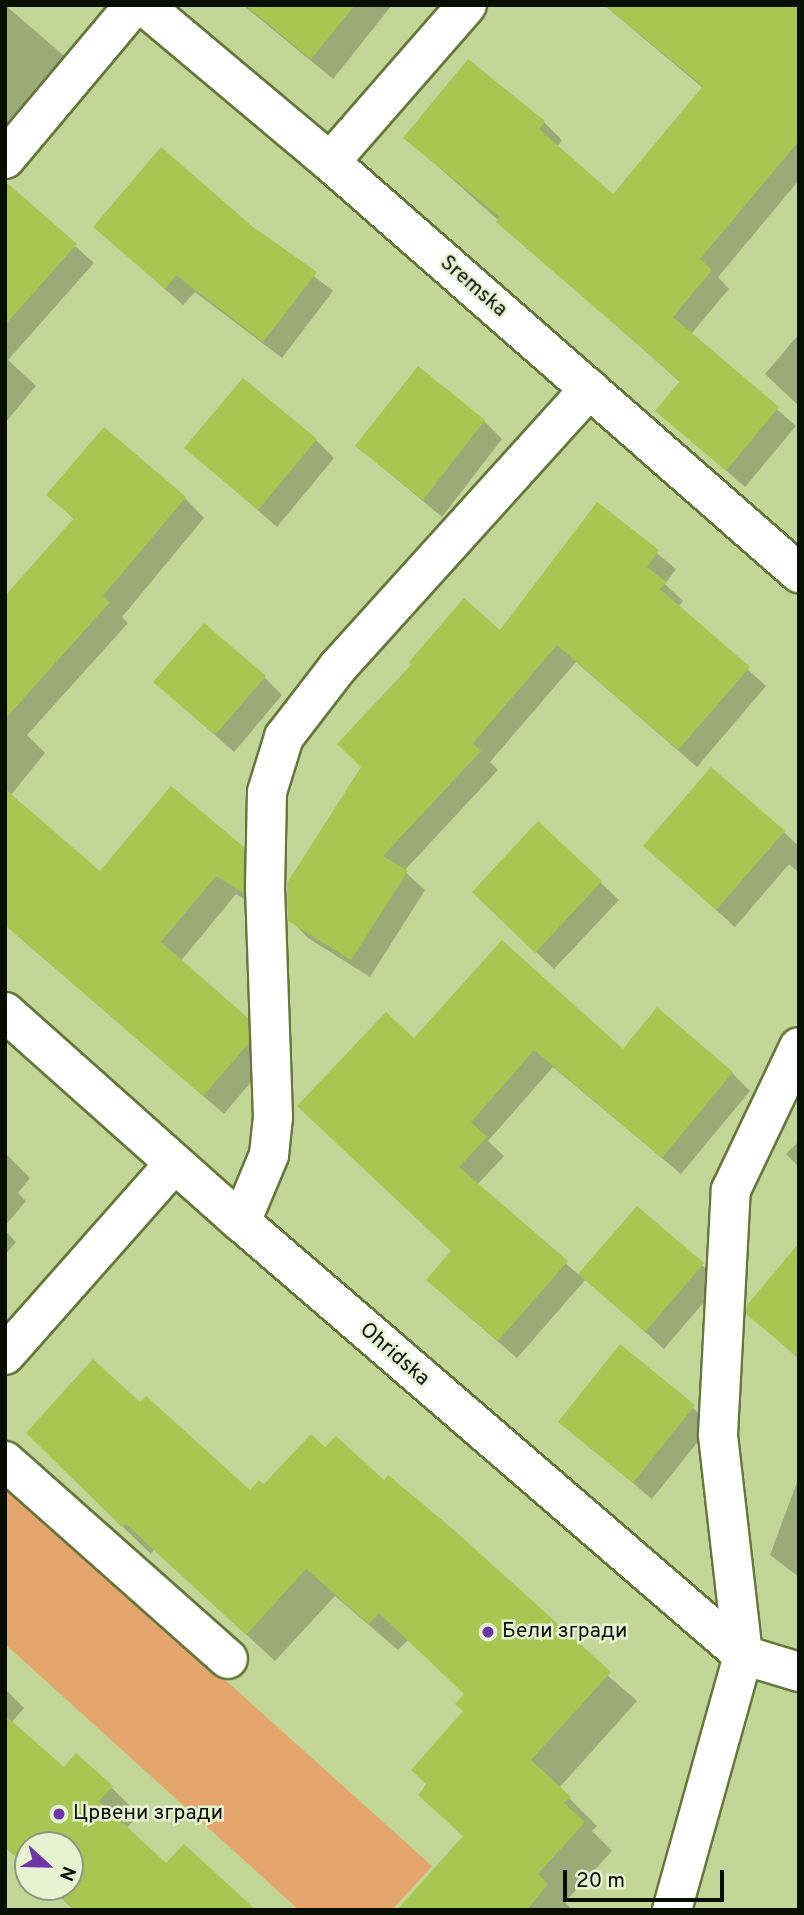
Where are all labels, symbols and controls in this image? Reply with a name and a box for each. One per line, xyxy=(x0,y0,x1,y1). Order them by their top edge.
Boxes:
street label: Sremska xyxy=(434,251,512,323)
street label: Ohridska xyxy=(354,1318,434,1392)
place label: Бели згради xyxy=(502,1619,627,1645)
marker: Бели згради xyxy=(480,1624,496,1640)
place label: Црвени згради xyxy=(73,1801,223,1827)
marker: Црвени згради xyxy=(51,1806,67,1822)
north arrow xyxy=(14,1831,84,1901)
scale bar xyxy=(566,1856,727,1900)
text: N xyxy=(53,1862,80,1884)
text: 20 m xyxy=(576,1868,625,1895)

